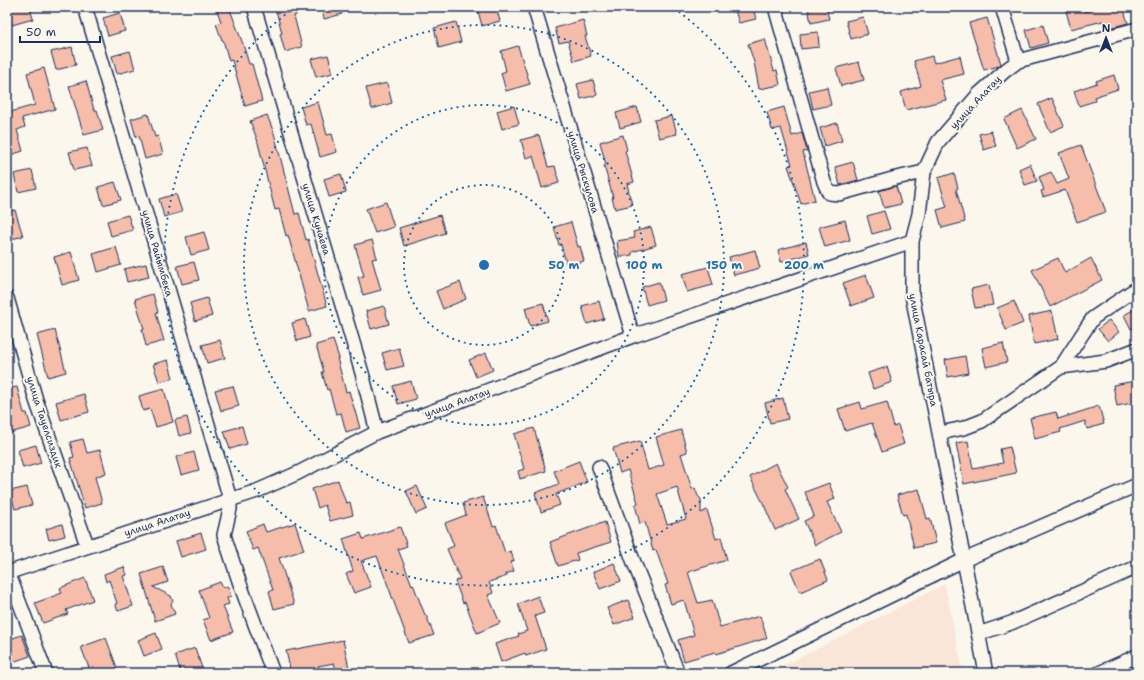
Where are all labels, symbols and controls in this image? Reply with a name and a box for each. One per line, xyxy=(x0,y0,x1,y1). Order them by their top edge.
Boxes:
scale bar xyxy=(20,18,100,44)
north arrow xyxy=(1086,18,1126,58)
text: N xyxy=(1102,21,1111,36)
text: 50 m xyxy=(26,24,56,40)
street label: улица Алатау xyxy=(947,73,1004,132)
street label: улица Рыскулова xyxy=(565,129,602,216)
street label: улица Кунаева xyxy=(299,182,334,257)
street label: улица Райымбека xyxy=(139,208,176,299)
text: 50 m xyxy=(549,257,580,273)
text: 100 m xyxy=(626,257,663,273)
text: 150 m xyxy=(706,257,742,273)
text: 200 m xyxy=(784,257,824,273)
centre of rings xyxy=(477,258,491,272)
street label: улица Карасай батыра xyxy=(906,292,941,408)
street label: улица Тауелсиздик xyxy=(24,375,66,470)
street label: улица Алатау xyxy=(423,385,492,420)
street label: улица Алатау xyxy=(122,506,192,539)

